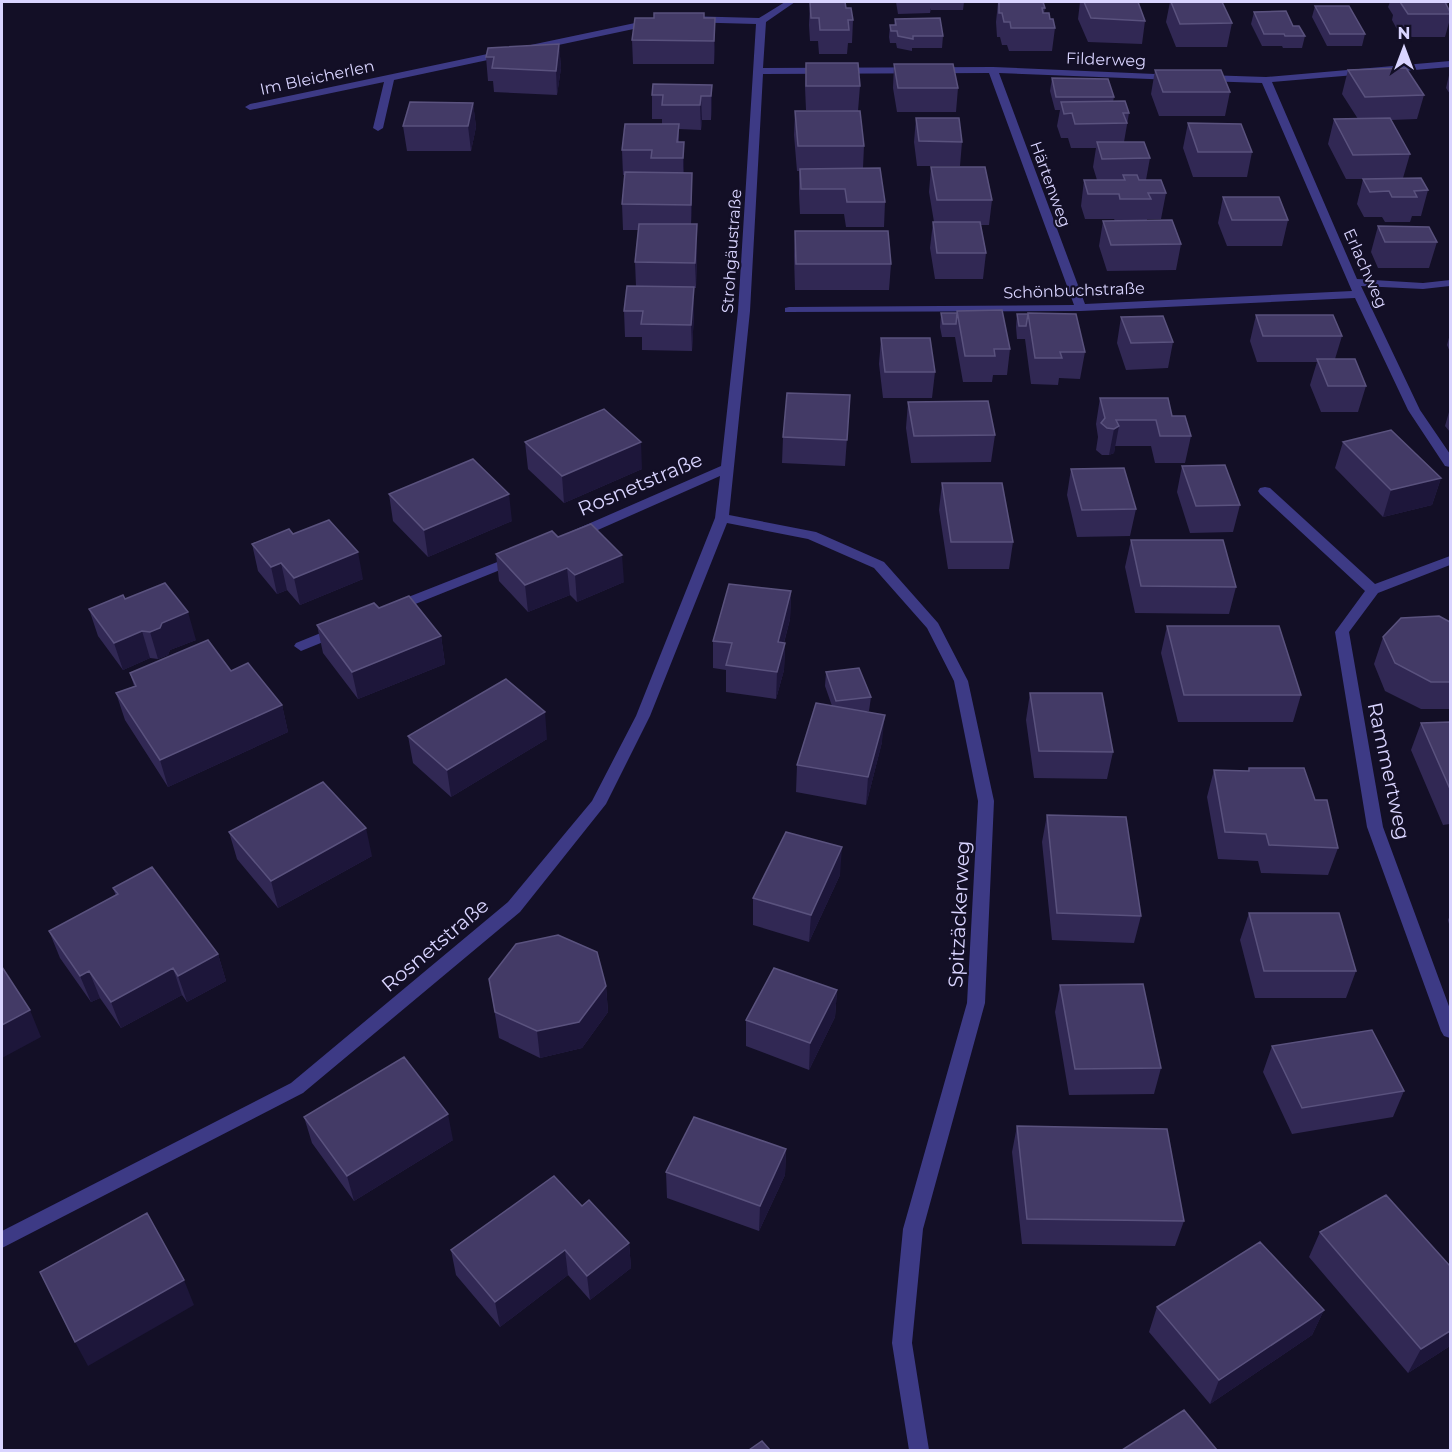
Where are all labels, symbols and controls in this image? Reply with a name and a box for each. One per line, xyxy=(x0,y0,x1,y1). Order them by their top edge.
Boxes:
north arrow xyxy=(1374,18,1434,78)
text: N xyxy=(1398,24,1410,43)
street label: Filderweg xyxy=(1065,49,1146,70)
street label: Im Bleicherlen xyxy=(258,56,376,99)
street label: Härtenweg xyxy=(1026,139,1075,230)
street label: Strohgäustraße xyxy=(718,188,745,314)
street label: Erlachweg xyxy=(1340,226,1391,311)
street label: Schönbuchstraße xyxy=(1003,279,1145,302)
street label: Rosnetstraße xyxy=(574,447,706,521)
street label: Rammertweg xyxy=(1363,700,1415,842)
street label: Spitzäckerweg xyxy=(943,840,975,988)
street label: Rosnetstraße xyxy=(376,893,494,997)

